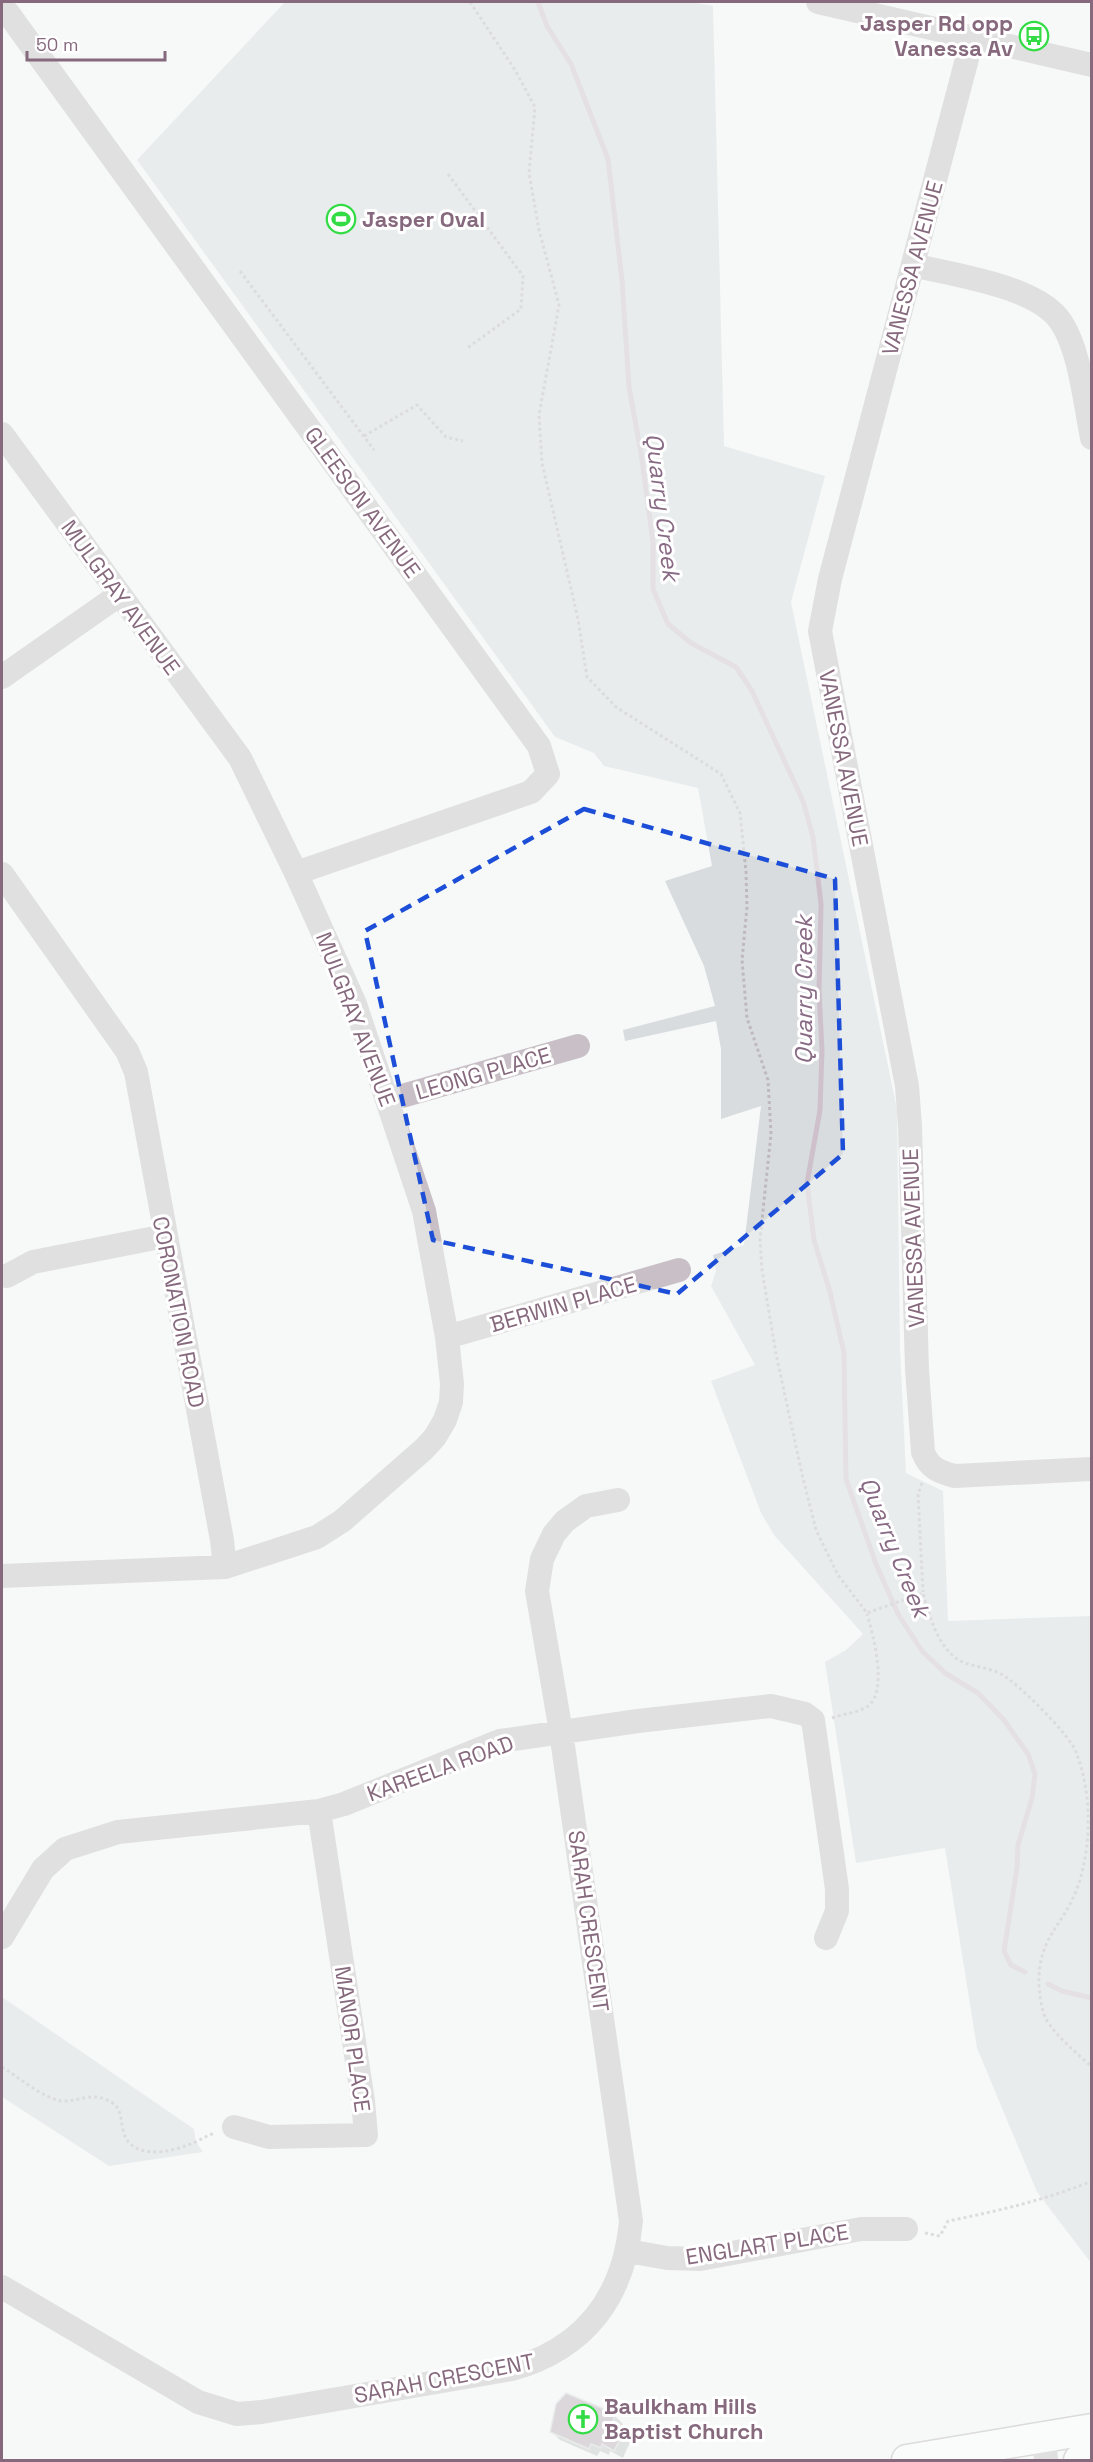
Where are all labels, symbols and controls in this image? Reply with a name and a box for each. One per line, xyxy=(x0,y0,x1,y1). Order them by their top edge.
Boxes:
place label: Jasper Rd opp Vanessa Av xyxy=(860,9,1013,62)
bus stop icon: Jasper Rd opp Vanessa Av xyxy=(1018,20,1050,52)
scale bar xyxy=(27,24,165,62)
text: 50 m xyxy=(36,33,78,56)
street label: VANESSA AVENUE xyxy=(875,178,949,358)
sports icon: Jasper Oval xyxy=(325,203,357,235)
place label: Jasper Oval xyxy=(362,205,485,233)
street label: GLEESON AVENUE xyxy=(299,421,427,583)
water label: Quarry Creek xyxy=(639,431,688,586)
street label: MULGRAY AVENUE xyxy=(55,514,187,680)
street label: VANESSA AVENUE xyxy=(813,667,875,849)
water label: Quarry Creek xyxy=(788,912,819,1064)
street label: MULGRAY AVENUE xyxy=(310,928,402,1110)
street label: LEONG PLACE xyxy=(412,1040,554,1106)
street label: VANESSA AVENUE xyxy=(896,1148,930,1328)
street label: CORONATION ROAD xyxy=(147,1214,211,1410)
street label: BERWIN PLACE xyxy=(487,1270,639,1338)
water label: Quarry Creek xyxy=(853,1472,938,1625)
street label: KAREELA ROAD xyxy=(363,1729,517,1807)
street label: SARAH CRESCENT xyxy=(562,1828,616,2014)
street label: MANOR PLACE xyxy=(329,1964,377,2114)
street label: ENGLART PLACE xyxy=(684,2217,850,2271)
street label: SARAH CRESCENT xyxy=(351,2347,537,2409)
place label: Baulkham Hills Baptist Church xyxy=(604,2392,764,2445)
church icon: Baulkham Hills Baptist Church xyxy=(567,2403,599,2435)

